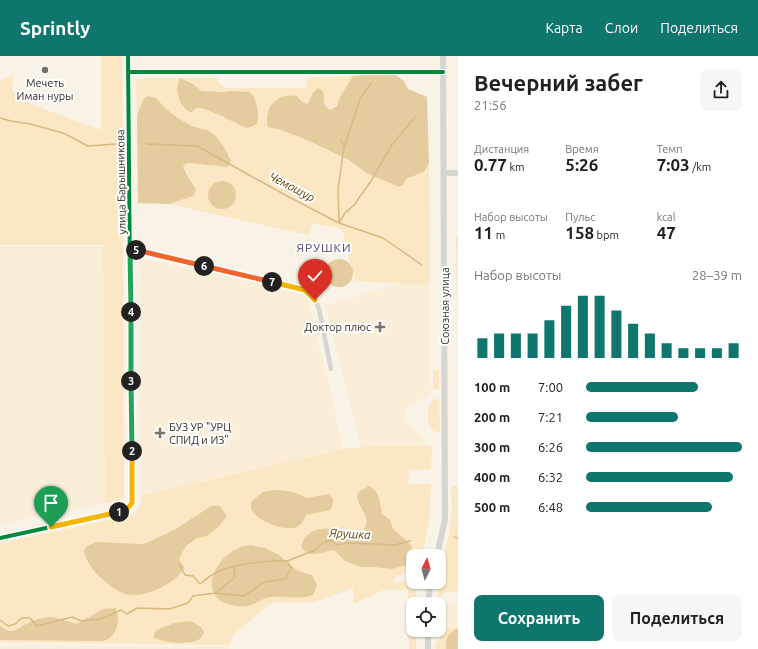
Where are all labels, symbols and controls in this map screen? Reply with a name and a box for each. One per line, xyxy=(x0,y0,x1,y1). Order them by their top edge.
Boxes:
text: Sprintly xyxy=(20,17,90,39)
text: Карта xyxy=(545,20,583,36)
text: Слои xyxy=(605,20,638,36)
text: Поделиться xyxy=(660,20,738,36)
marker: Мечеть Иман нуры xyxy=(40,65,50,75)
button: share xyxy=(700,69,742,111)
text: Вечерний забег xyxy=(474,70,643,95)
place label: Мечеть Иман нуры xyxy=(17,77,73,102)
text: 21:56 xyxy=(474,98,507,112)
street label: улица Барышникова xyxy=(114,129,128,235)
text: Дистанция xyxy=(474,143,529,155)
text: Время xyxy=(565,143,599,155)
text: Темп xyxy=(657,143,683,155)
text: 0.77 xyxy=(474,155,507,174)
text: 5:26 xyxy=(565,155,598,174)
text: 7:03 xyxy=(657,155,690,174)
text: km xyxy=(507,161,525,173)
text: /km xyxy=(690,161,711,173)
water label: Чемошур xyxy=(267,169,317,204)
text: Набор высоты xyxy=(474,211,548,223)
text: Пульс xyxy=(565,211,595,223)
text: kcal xyxy=(657,211,676,223)
text: 11 xyxy=(474,223,493,242)
text: 158 xyxy=(565,223,594,242)
text: 47 xyxy=(657,223,676,242)
text: m xyxy=(493,229,505,241)
text: bpm xyxy=(594,229,619,241)
pin: 5 xyxy=(126,240,146,260)
district label: ЯРУШКИ xyxy=(297,241,351,254)
text: 5 xyxy=(133,244,139,256)
pin: 6 xyxy=(194,256,214,276)
pin xyxy=(298,259,332,300)
text: 6 xyxy=(201,260,207,272)
icon: check xyxy=(304,265,326,287)
street label: Союзная улица xyxy=(439,267,451,345)
text: Набор высоты xyxy=(474,268,561,282)
text: 28–39 m xyxy=(692,268,742,282)
pin: 7 xyxy=(262,272,282,292)
text: 7 xyxy=(269,276,275,288)
pin: 4 xyxy=(121,302,141,322)
text: 4 xyxy=(128,306,134,318)
place label: Доктор плюс xyxy=(304,321,371,333)
marker: Доктор плюс xyxy=(374,321,386,333)
pin: 3 xyxy=(121,371,141,391)
text: 3 xyxy=(128,375,134,387)
text: 100 m xyxy=(474,380,510,394)
text: 7:00 xyxy=(538,380,563,394)
text: 200 m xyxy=(474,410,510,424)
text: 7:21 xyxy=(538,410,563,424)
place label: БУЗ УР "УРЦ СПИД и ИЗ" xyxy=(169,421,231,446)
marker: БУЗ УР "УРЦ СПИД и ИЗ" xyxy=(154,427,166,439)
text: 300 m xyxy=(474,440,510,454)
text: 6:26 xyxy=(538,440,563,454)
pin: 2 xyxy=(122,441,142,461)
text: 2 xyxy=(129,445,135,457)
text: 400 m xyxy=(474,470,510,484)
text: 6:32 xyxy=(538,470,563,484)
pin xyxy=(34,486,68,527)
icon: arrive xyxy=(40,492,62,514)
text: 500 m xyxy=(474,500,510,514)
text: 6:48 xyxy=(538,500,563,514)
pin: 1 xyxy=(109,502,129,522)
text: 1 xyxy=(116,506,122,518)
water label: Ярушка xyxy=(328,526,372,541)
north arrow xyxy=(406,549,446,589)
map controls xyxy=(406,549,446,637)
button: Сохранить xyxy=(474,595,604,641)
button: Поделиться xyxy=(612,595,742,641)
button: locate xyxy=(406,597,446,637)

